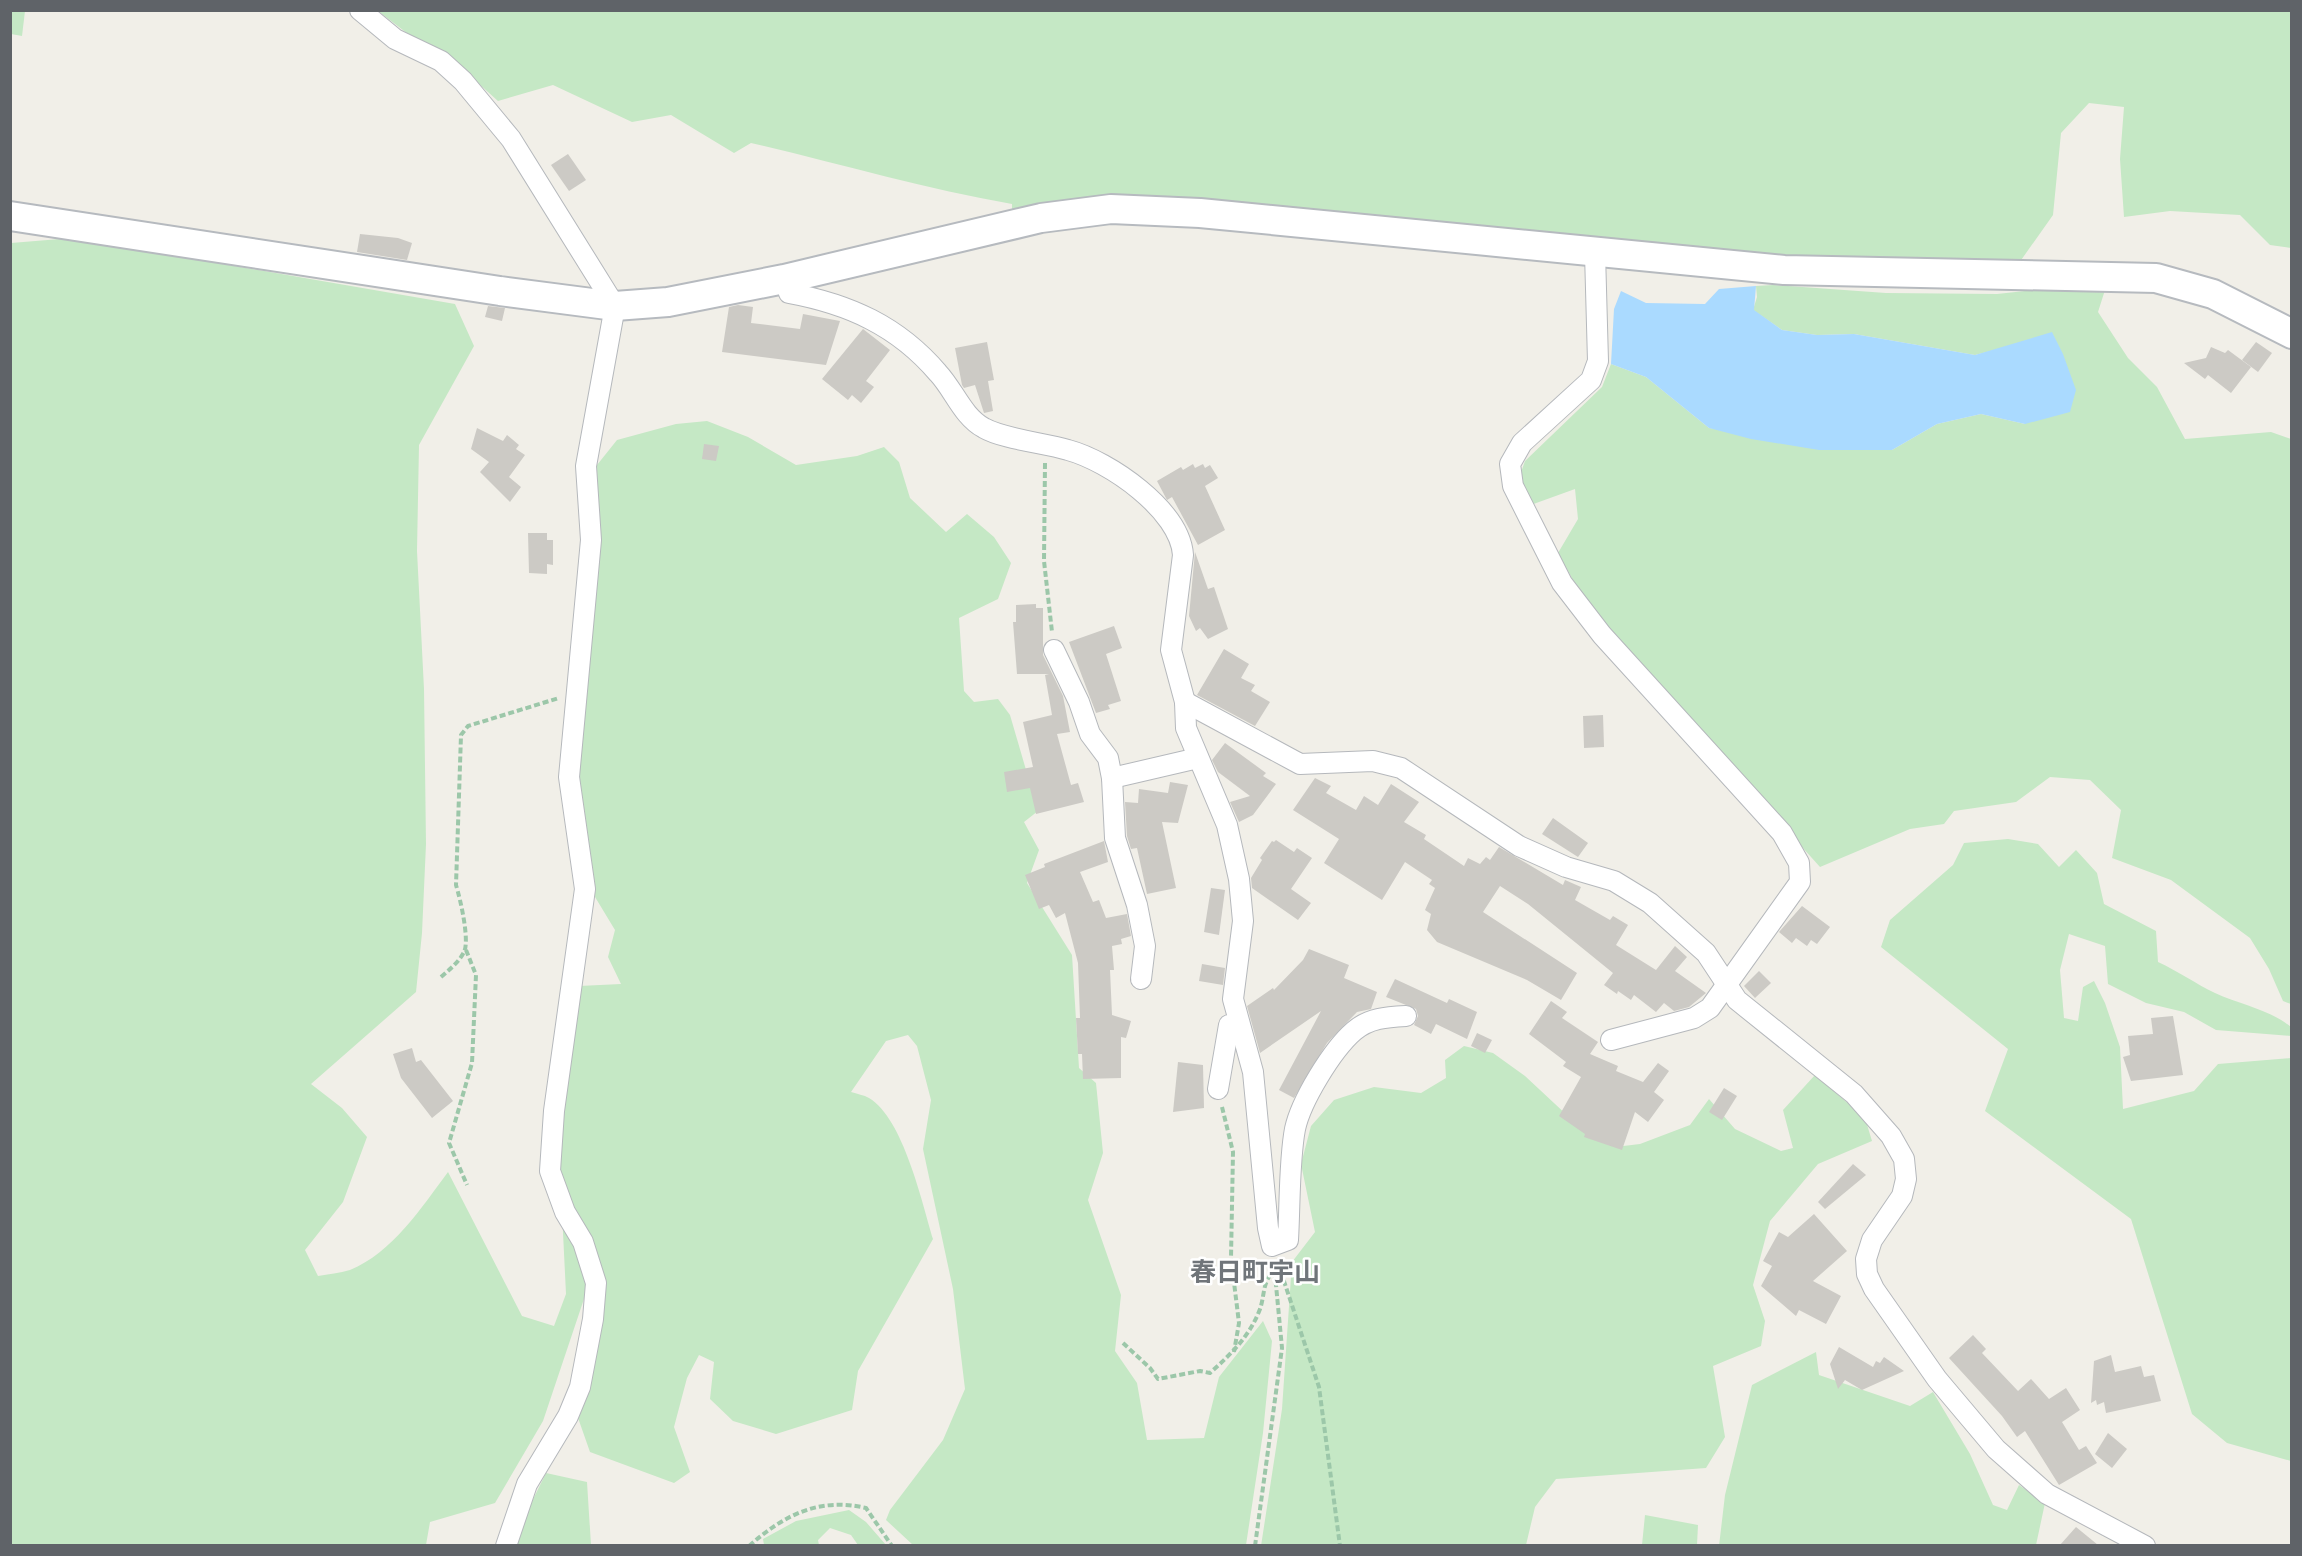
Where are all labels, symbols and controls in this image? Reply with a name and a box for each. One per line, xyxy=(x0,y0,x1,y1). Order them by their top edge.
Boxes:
district label: 春日町宇山 xyxy=(1190,1255,1320,1288)

